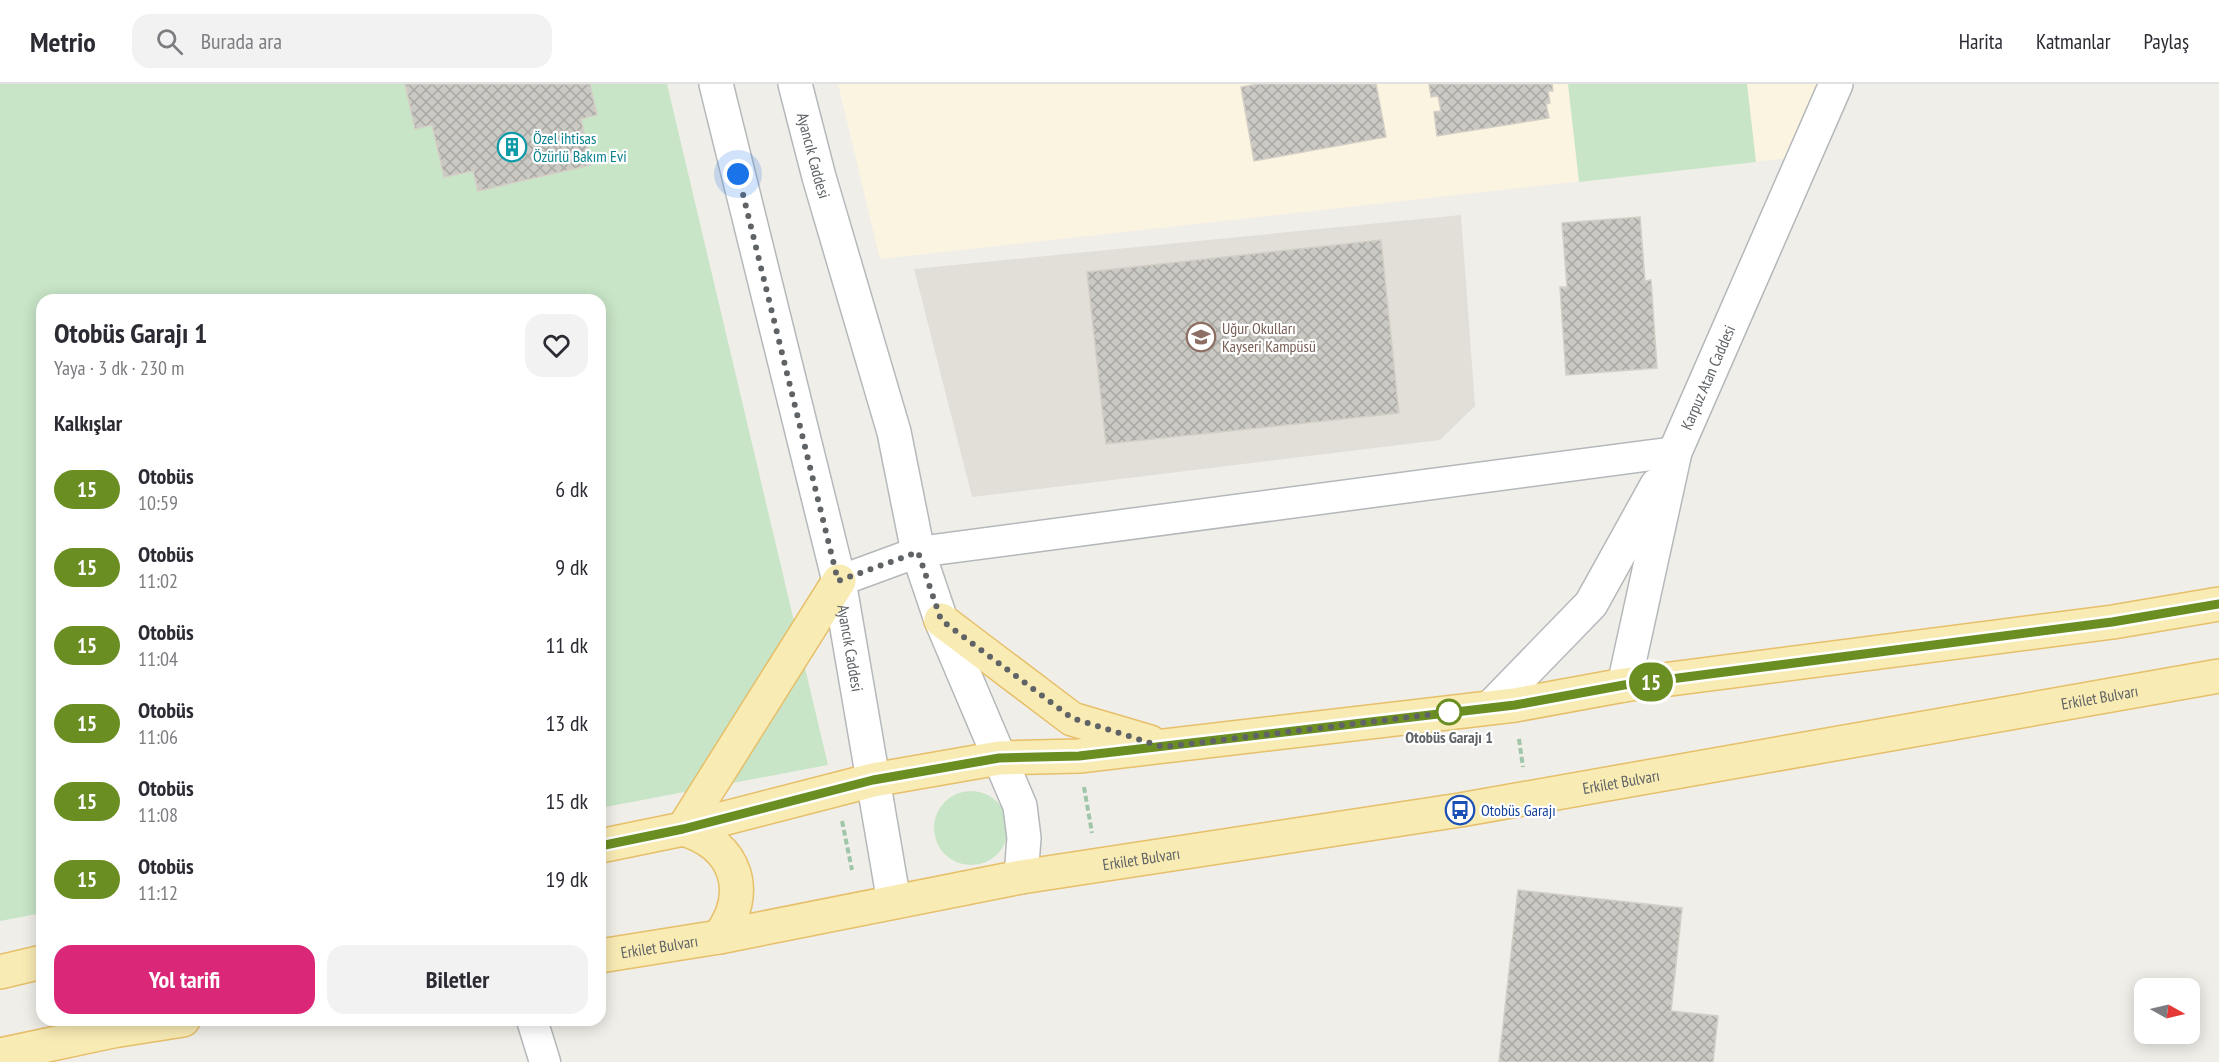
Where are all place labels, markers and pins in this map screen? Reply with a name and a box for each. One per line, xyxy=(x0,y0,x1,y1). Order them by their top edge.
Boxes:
place label: Özel ihtisas Özürlü Bakım Evi xyxy=(533,128,627,166)
building icon: Özel ihtisas Özürlü Bakım Evi xyxy=(496,131,528,163)
place label: Uğur Okulları Kayseri Kampüsü xyxy=(1222,318,1316,356)
school or university icon: Uğur Okulları Kayseri Kampüsü xyxy=(1185,321,1217,353)
marker: Otobüs Garajı 1 xyxy=(1436,699,1462,725)
place label: Otobüs Garajı 1 xyxy=(1405,727,1493,747)
bus stop icon: Otobüs Garajı xyxy=(1444,794,1476,826)
place label: Otobüs Garajı xyxy=(1481,800,1556,820)

